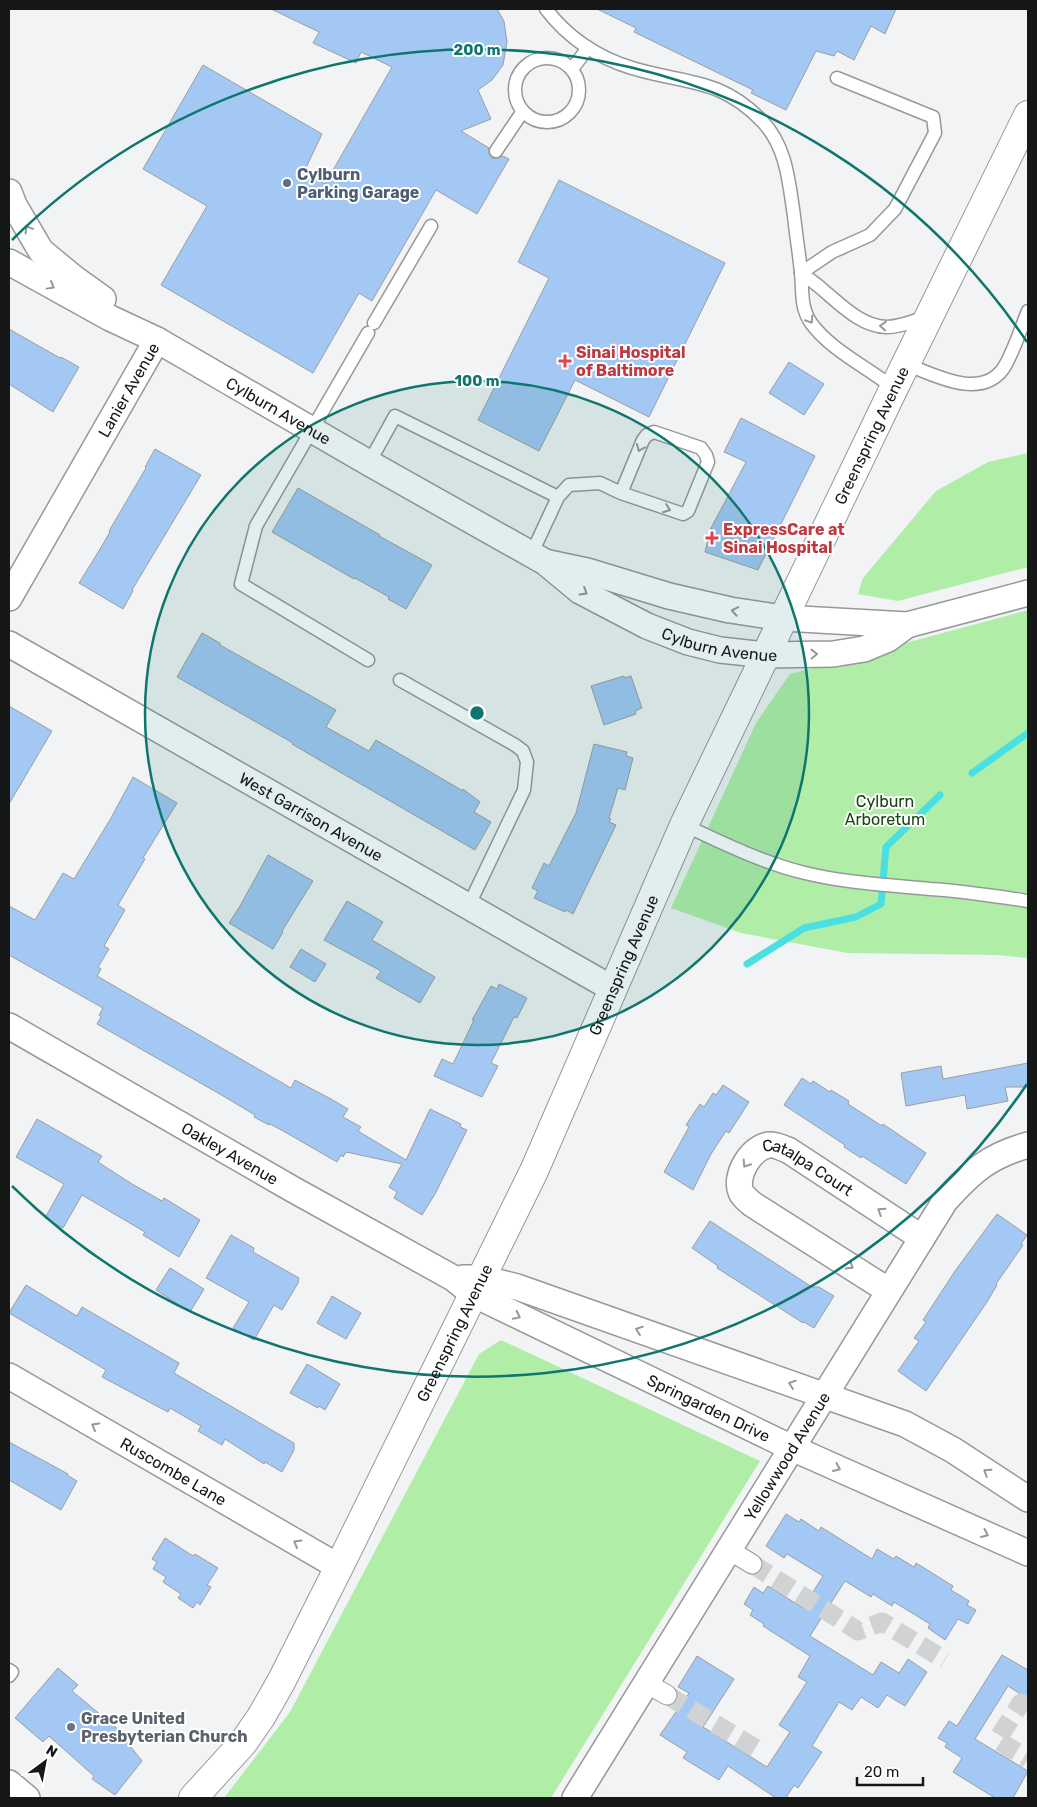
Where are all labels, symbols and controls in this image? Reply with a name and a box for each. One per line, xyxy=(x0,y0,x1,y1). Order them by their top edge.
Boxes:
text: 200 m xyxy=(453,41,501,59)
place label: Cylburn Parking Garage xyxy=(297,165,419,202)
marker: Cylburn Parking Garage xyxy=(281,177,293,189)
one-way arrow xyxy=(25,226,35,235)
one-way arrow xyxy=(46,280,55,290)
one-way arrow xyxy=(804,315,814,324)
one-way arrow xyxy=(878,320,886,331)
street label: Lanier Avenue xyxy=(94,339,163,441)
place label: Sinai Hospital of Baltimore xyxy=(576,343,686,380)
marker: Sinai Hospital of Baltimore xyxy=(558,354,572,368)
street label: Greenspring Avenue xyxy=(830,363,913,508)
text: 100 m xyxy=(455,372,499,390)
street label: Cylburn Avenue xyxy=(223,373,334,449)
one-way arrow xyxy=(636,443,647,452)
one-way arrow xyxy=(663,503,671,513)
place label: ExpressCare at Sinai Hospital xyxy=(723,520,845,557)
marker: ExpressCare at Sinai Hospital xyxy=(705,531,719,545)
one-way arrow xyxy=(578,585,587,595)
one-way arrow xyxy=(730,606,739,616)
street label: Cylburn Avenue xyxy=(659,624,777,665)
one-way arrow xyxy=(811,649,819,660)
centre of rings xyxy=(468,704,486,722)
street label: West Garrison Avenue xyxy=(236,769,386,866)
park label: Cylburn Arboretum xyxy=(845,792,925,829)
street label: Greenspring Avenue xyxy=(585,892,663,1038)
street label: Oakley Avenue xyxy=(178,1118,282,1189)
street label: Catalpa Court xyxy=(761,1135,857,1200)
one-way arrow xyxy=(743,1159,753,1168)
one-way arrow xyxy=(878,1208,887,1218)
one-way arrow xyxy=(844,1259,853,1269)
street label: Greenspring Avenue xyxy=(413,1261,497,1405)
one-way arrow xyxy=(512,1310,521,1320)
one-way arrow xyxy=(635,1326,644,1336)
street label: Springarden Drive xyxy=(644,1371,773,1446)
one-way arrow xyxy=(789,1380,797,1390)
street label: Yellowwood Avenue xyxy=(740,1389,834,1524)
one-way arrow xyxy=(92,1423,101,1433)
street label: Ruscombe Lane xyxy=(117,1433,230,1510)
one-way arrow xyxy=(832,1461,841,1472)
one-way arrow xyxy=(984,1469,993,1479)
one-way arrow xyxy=(980,1528,989,1538)
one-way arrow xyxy=(293,1539,302,1549)
place label: Grace United Presbyterian Church xyxy=(81,1709,248,1746)
marker: Grace United Presbyterian Church xyxy=(65,1721,77,1733)
north arrow xyxy=(20,1737,70,1787)
text: N xyxy=(43,1742,60,1761)
scale bar xyxy=(857,1754,923,1786)
text: 20 m xyxy=(864,1763,899,1781)

